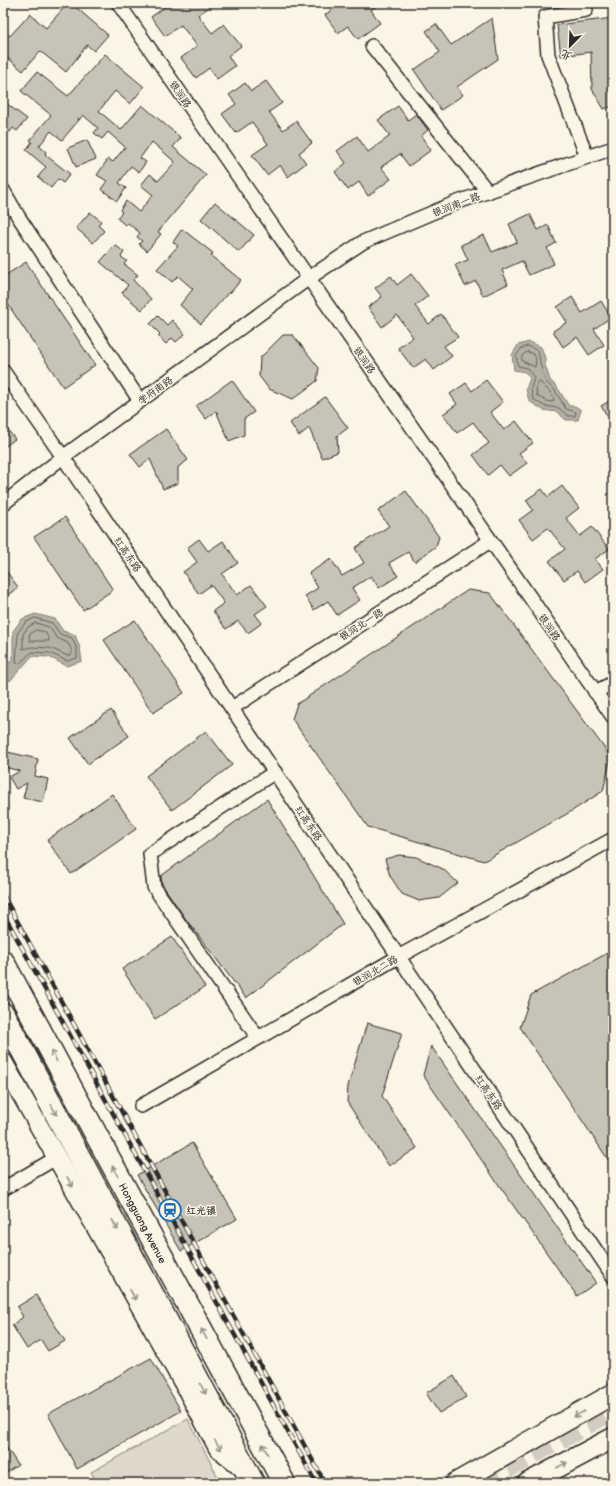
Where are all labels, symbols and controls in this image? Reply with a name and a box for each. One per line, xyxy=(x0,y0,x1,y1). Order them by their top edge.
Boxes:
north arrow xyxy=(550,26,590,66)
text: 北 xyxy=(559,47,574,63)
street label: 银润路 xyxy=(167,79,194,110)
street label: 银润南一路 xyxy=(431,190,482,219)
street label: 银润路 xyxy=(351,345,378,376)
street label: 学府南路 xyxy=(136,374,175,407)
street label: 红高东路 xyxy=(111,535,143,574)
street label: 银润北一路 xyxy=(337,606,386,643)
street label: 银润路 xyxy=(536,612,563,643)
street label: 红高东路 xyxy=(292,804,324,843)
street label: 银润北二路 xyxy=(351,953,400,989)
one-way arrow xyxy=(49,1050,57,1062)
street label: 红高东路 xyxy=(472,1073,504,1112)
one-way arrow xyxy=(51,1104,59,1116)
one-way arrow xyxy=(111,1165,119,1177)
one-way arrow xyxy=(67,1176,74,1188)
street label: Hongguang Avenue xyxy=(116,1181,168,1266)
station icon: 红光镇 xyxy=(157,1197,183,1223)
place label: 红光镇 xyxy=(186,1205,216,1217)
one-way arrow xyxy=(112,1219,120,1231)
one-way arrow xyxy=(130,1289,138,1301)
one-way arrow xyxy=(199,1328,207,1340)
one-way arrow xyxy=(200,1383,207,1395)
one-way arrow xyxy=(573,1410,585,1418)
one-way arrow xyxy=(214,1439,222,1450)
one-way arrow xyxy=(261,1443,269,1455)
one-way arrow xyxy=(556,1460,568,1468)

